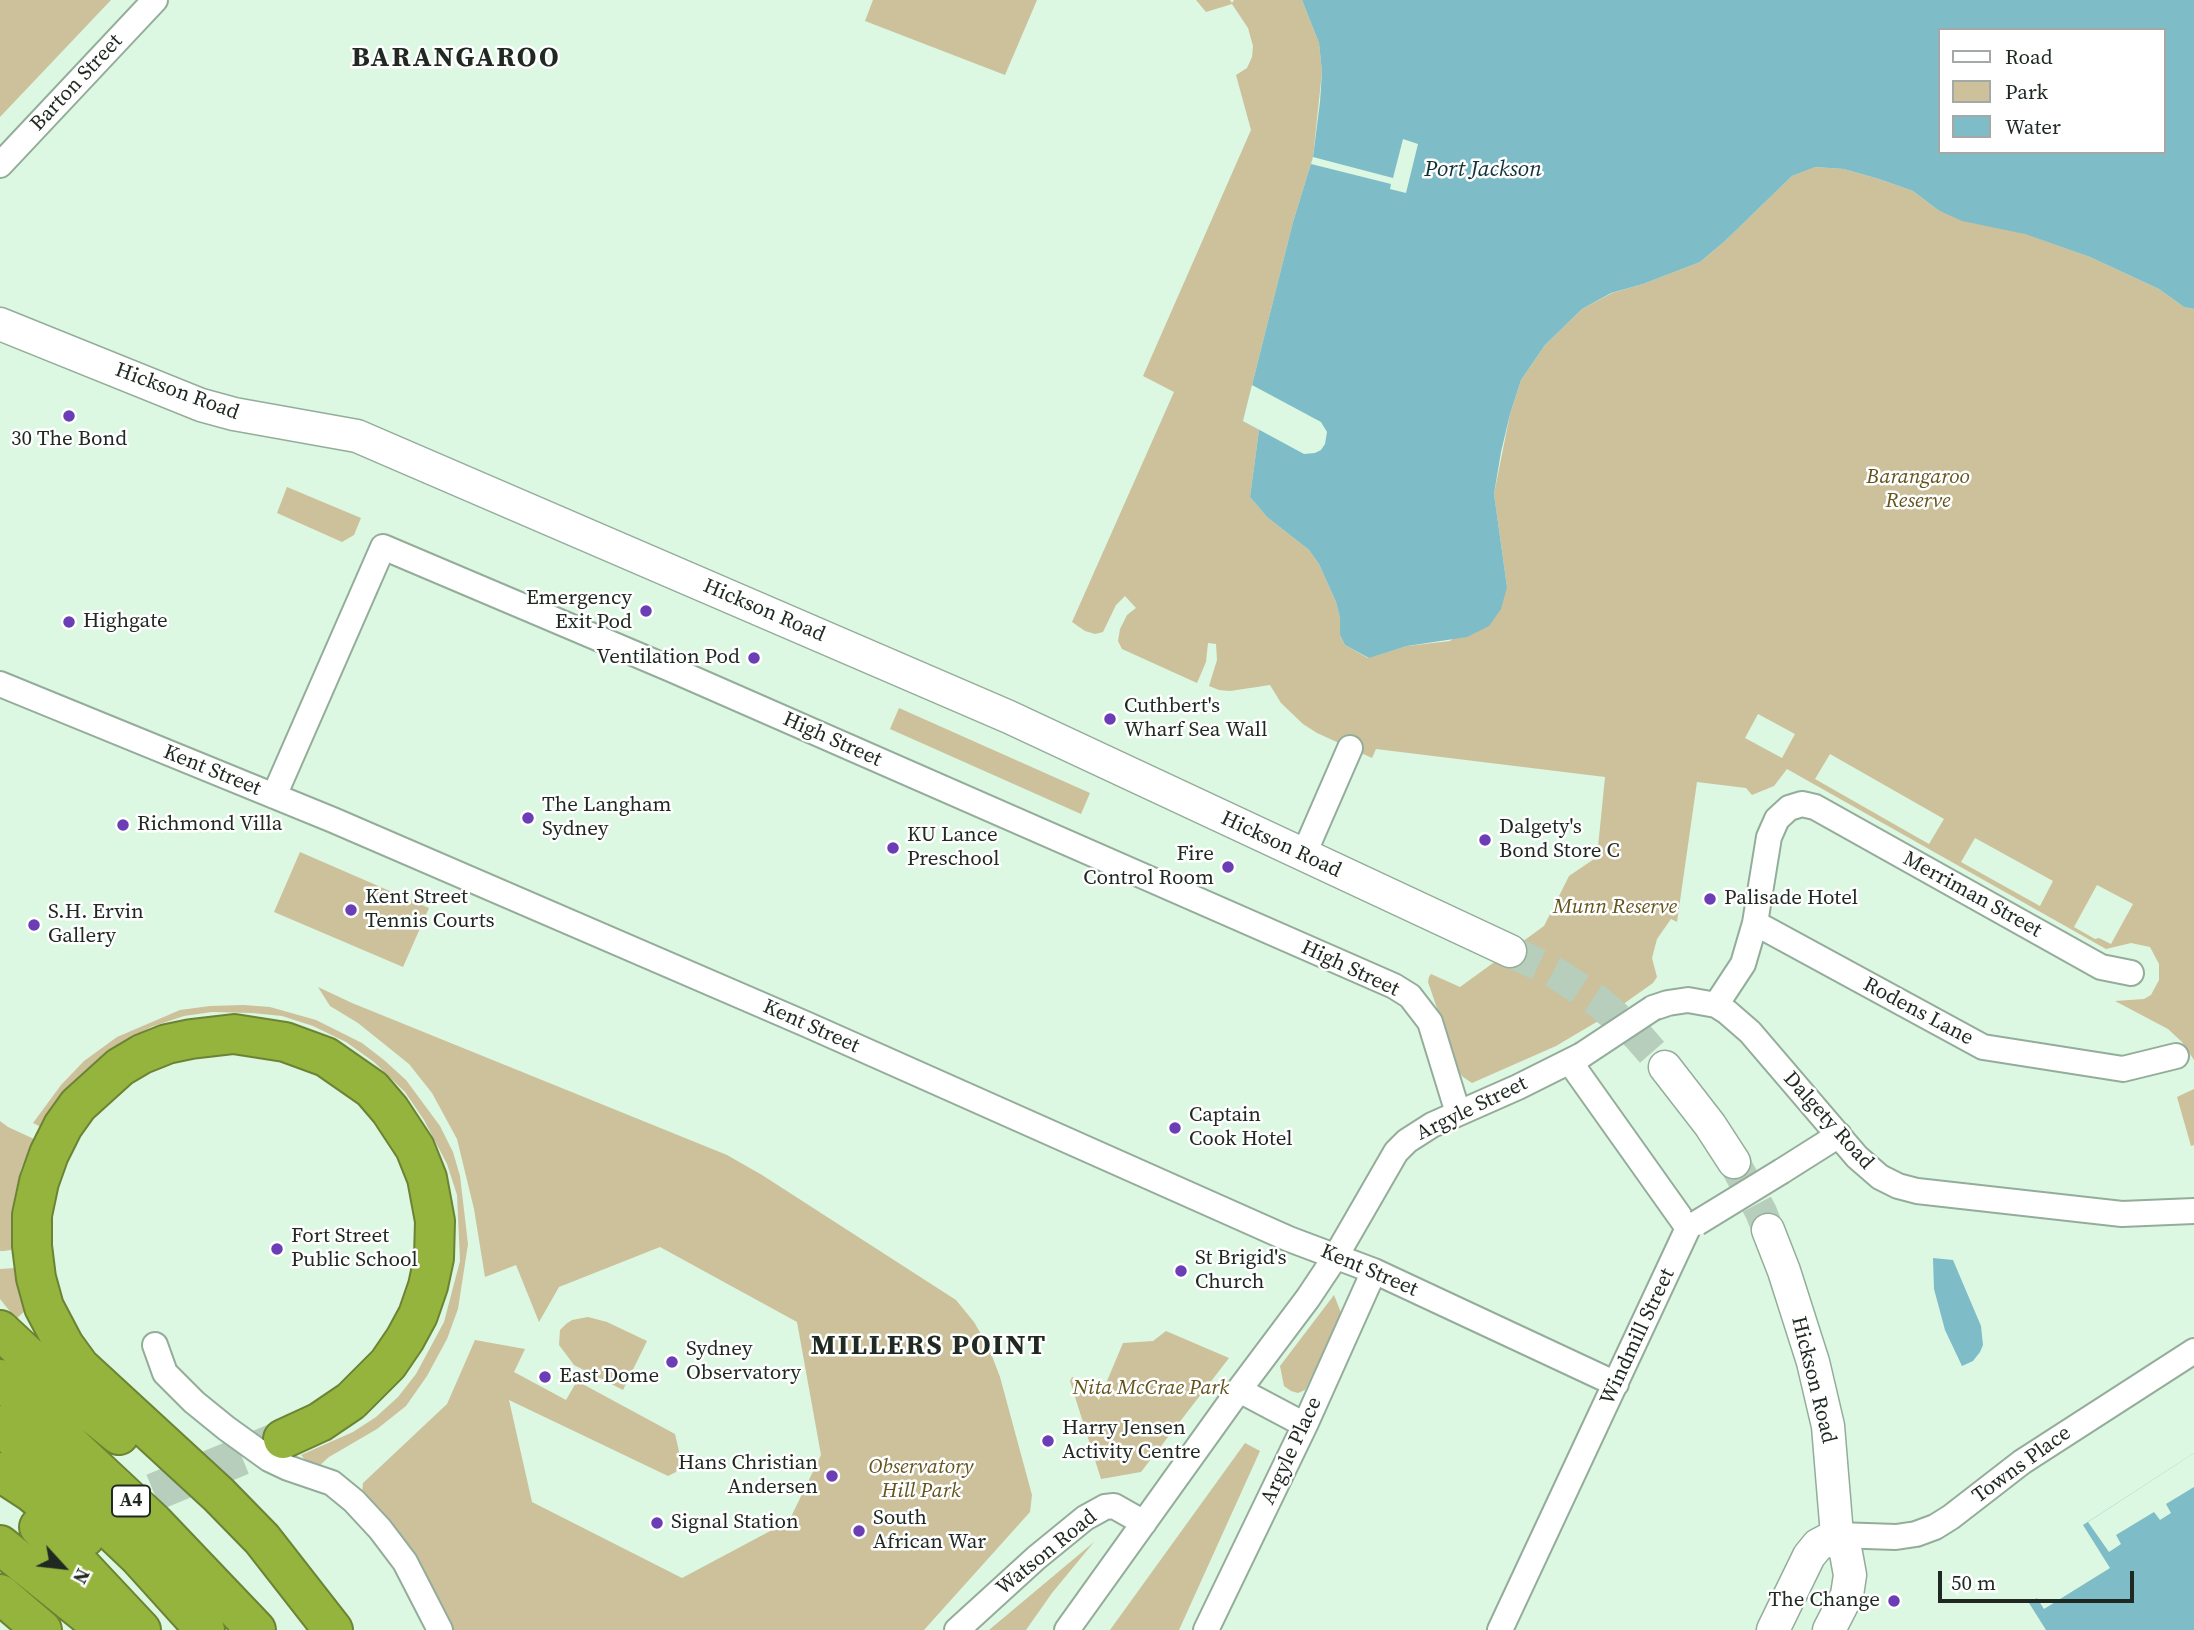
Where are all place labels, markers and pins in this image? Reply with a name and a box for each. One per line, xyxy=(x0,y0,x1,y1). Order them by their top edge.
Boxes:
marker: 30 The Bond xyxy=(61,408,77,424)
place label: 30 The Bond xyxy=(11,427,127,453)
place label: Emergency Exit Pod xyxy=(526,586,632,636)
marker: Emergency Exit Pod xyxy=(638,603,654,619)
place label: Highgate xyxy=(83,609,168,635)
marker: Highgate xyxy=(61,614,77,630)
place label: Ventilation Pod xyxy=(597,645,740,671)
marker: Ventilation Pod xyxy=(746,650,762,666)
place label: Cuthbert's Wharf Sea Wall xyxy=(1124,694,1267,744)
marker: Cuthbert's Wharf Sea Wall xyxy=(1102,711,1118,727)
place label: The Langham Sydney xyxy=(542,793,672,843)
marker: The Langham Sydney xyxy=(520,810,536,826)
place label: Richmond Villa xyxy=(137,812,282,838)
place label: Dalgety's Bond Store C xyxy=(1499,815,1620,865)
marker: Richmond Villa xyxy=(115,817,131,833)
place label: KU Lance Preschool xyxy=(907,823,999,873)
marker: Dalgety's Bond Store C xyxy=(1477,832,1493,848)
marker: KU Lance Preschool xyxy=(885,840,901,856)
place label: Fire Control Room xyxy=(1083,842,1214,892)
marker: Fire Control Room xyxy=(1220,859,1236,875)
place label: Kent Street Tennis Courts xyxy=(365,885,495,935)
place label: Palisade Hotel xyxy=(1724,886,1858,912)
marker: Palisade Hotel xyxy=(1702,891,1718,907)
place label: S.H. Ervin Gallery xyxy=(48,900,144,950)
marker: Kent Street Tennis Courts xyxy=(343,902,359,918)
marker: S.H. Ervin Gallery xyxy=(26,917,42,933)
place label: Captain Cook Hotel xyxy=(1189,1103,1293,1153)
marker: Captain Cook Hotel xyxy=(1167,1120,1183,1136)
place label: Fort Street Public School xyxy=(291,1224,418,1274)
marker: Fort Street Public School xyxy=(269,1241,285,1257)
place label: St Brigid's Church xyxy=(1195,1246,1287,1296)
marker: St Brigid's Church xyxy=(1173,1263,1189,1279)
place label: Sydney Observatory xyxy=(686,1337,801,1387)
marker: Sydney Observatory xyxy=(664,1354,680,1370)
place label: East Dome xyxy=(559,1364,659,1390)
marker: East Dome xyxy=(537,1369,553,1385)
place label: Harry Jensen Activity Centre xyxy=(1062,1416,1201,1466)
marker: Harry Jensen Activity Centre xyxy=(1040,1433,1056,1449)
place label: Hans Christian Andersen xyxy=(678,1451,818,1501)
marker: Hans Christian Andersen xyxy=(824,1468,840,1484)
place label: South African War xyxy=(873,1506,986,1556)
place label: Signal Station xyxy=(671,1510,799,1536)
marker: Signal Station xyxy=(649,1515,665,1531)
marker: South African War xyxy=(851,1523,867,1539)
place label: The Change xyxy=(1769,1588,1880,1614)
marker: The Change xyxy=(1886,1593,1902,1609)

